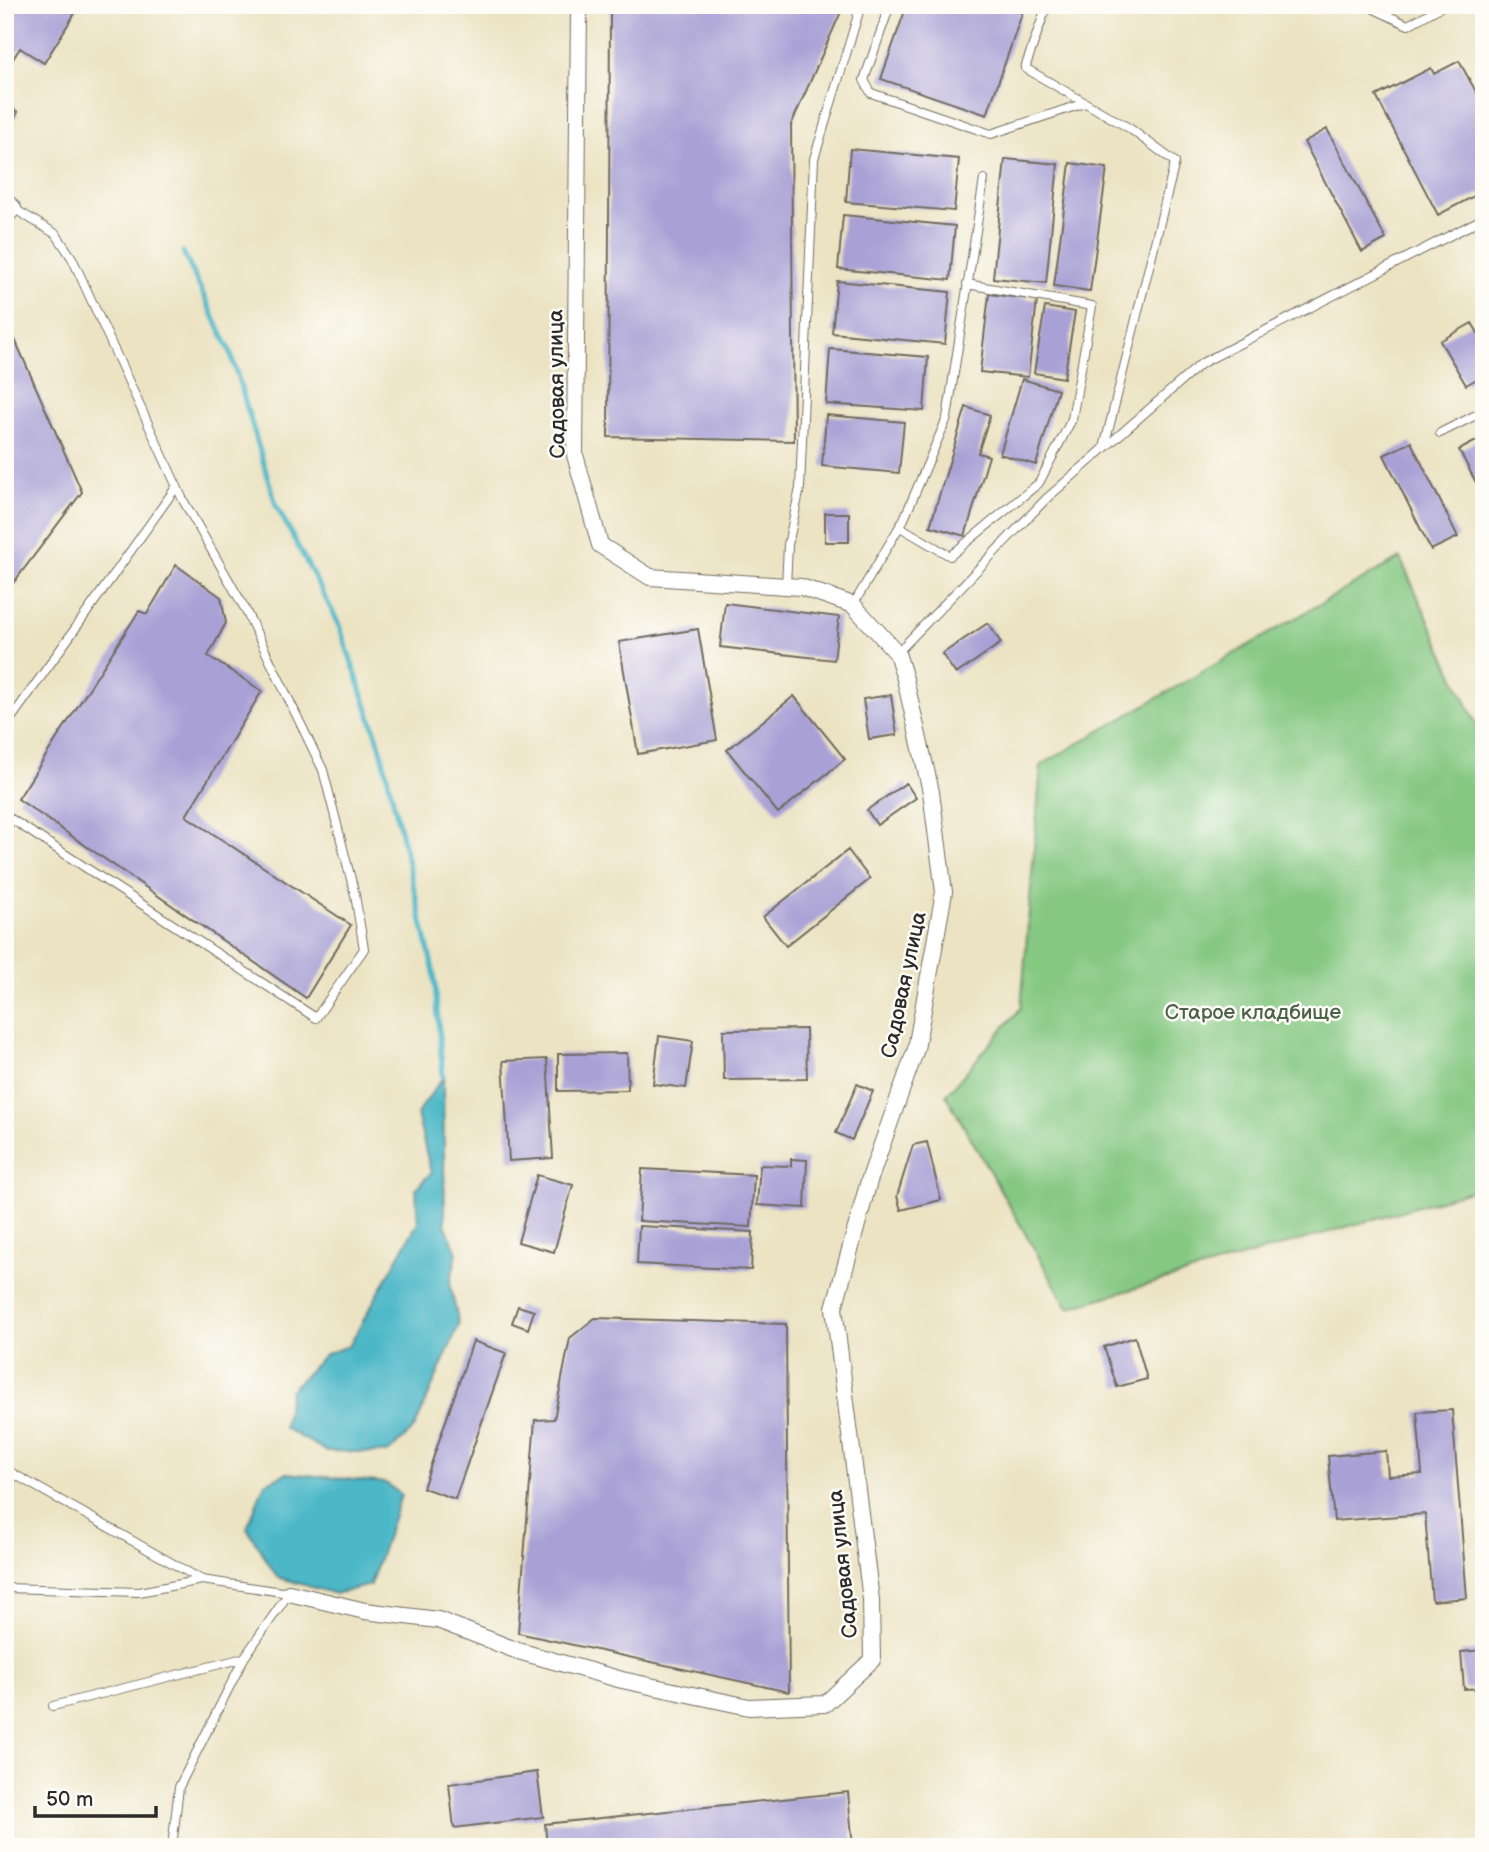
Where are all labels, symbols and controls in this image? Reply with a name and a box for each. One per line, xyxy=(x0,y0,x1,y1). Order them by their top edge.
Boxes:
street label: Садовая улица xyxy=(543,309,571,459)
street label: Садовая улица xyxy=(876,909,932,1061)
park label: Старое кладбище xyxy=(1165,1000,1342,1025)
street label: Садовая улица xyxy=(823,1488,863,1639)
scale bar xyxy=(35,1775,156,1819)
text: 50 m xyxy=(46,1787,93,1812)

